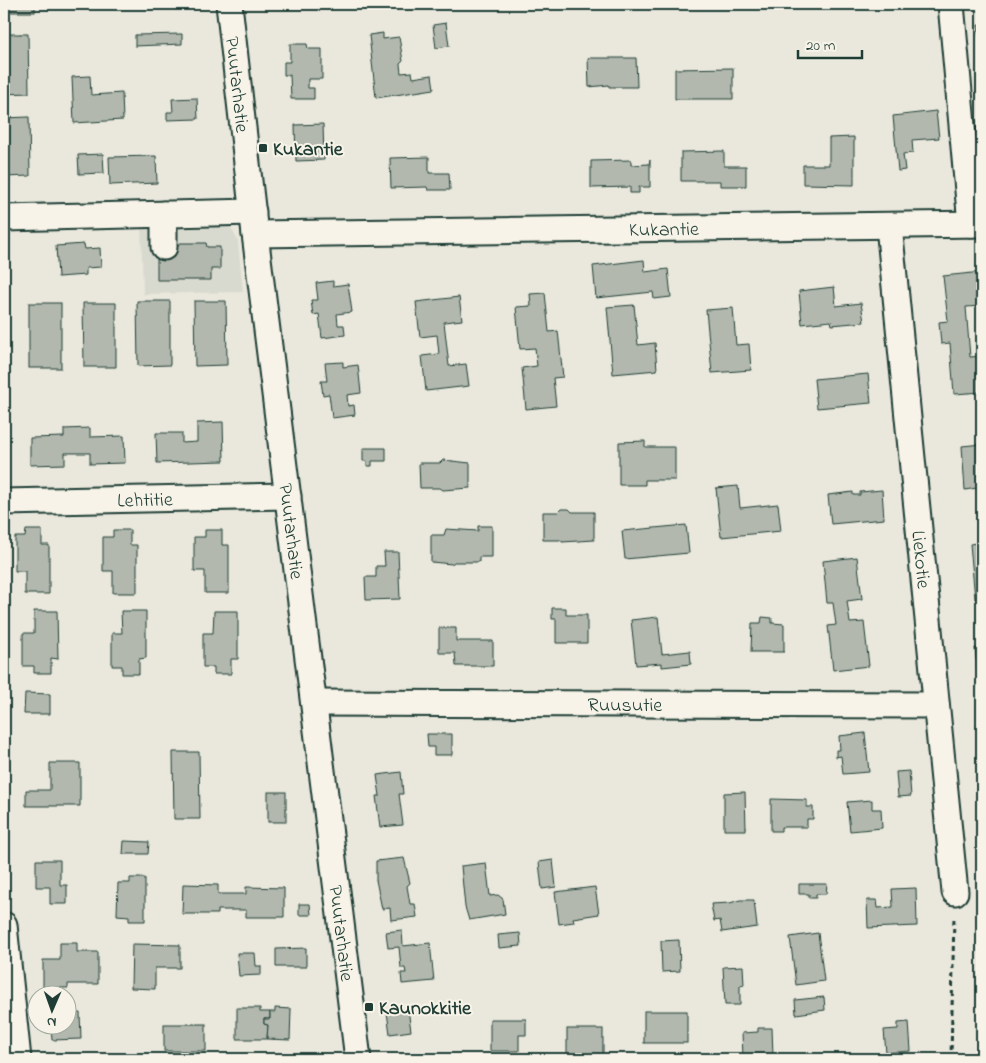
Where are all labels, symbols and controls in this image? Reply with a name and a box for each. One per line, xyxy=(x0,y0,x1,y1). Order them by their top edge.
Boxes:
scale bar xyxy=(798,28,862,60)
street label: Puutarhatie xyxy=(216,35,255,134)
text: 20 m xyxy=(806,35,836,57)
place label: Kukantie xyxy=(273,136,344,165)
marker: Kukantie xyxy=(257,142,269,154)
street label: Kukantie xyxy=(629,216,699,246)
street label: Puutarhatie xyxy=(269,482,310,581)
street label: Lehtitie xyxy=(117,486,173,517)
street label: Liekotie xyxy=(902,529,937,590)
street label: Ruusutie xyxy=(588,692,662,721)
street label: Puutarhatie xyxy=(319,884,360,983)
north arrow xyxy=(28,986,78,1036)
place label: Kaunokkitie xyxy=(379,995,472,1024)
marker: Kaunokkitie xyxy=(363,1001,375,1013)
text: N xyxy=(47,1011,57,1032)

